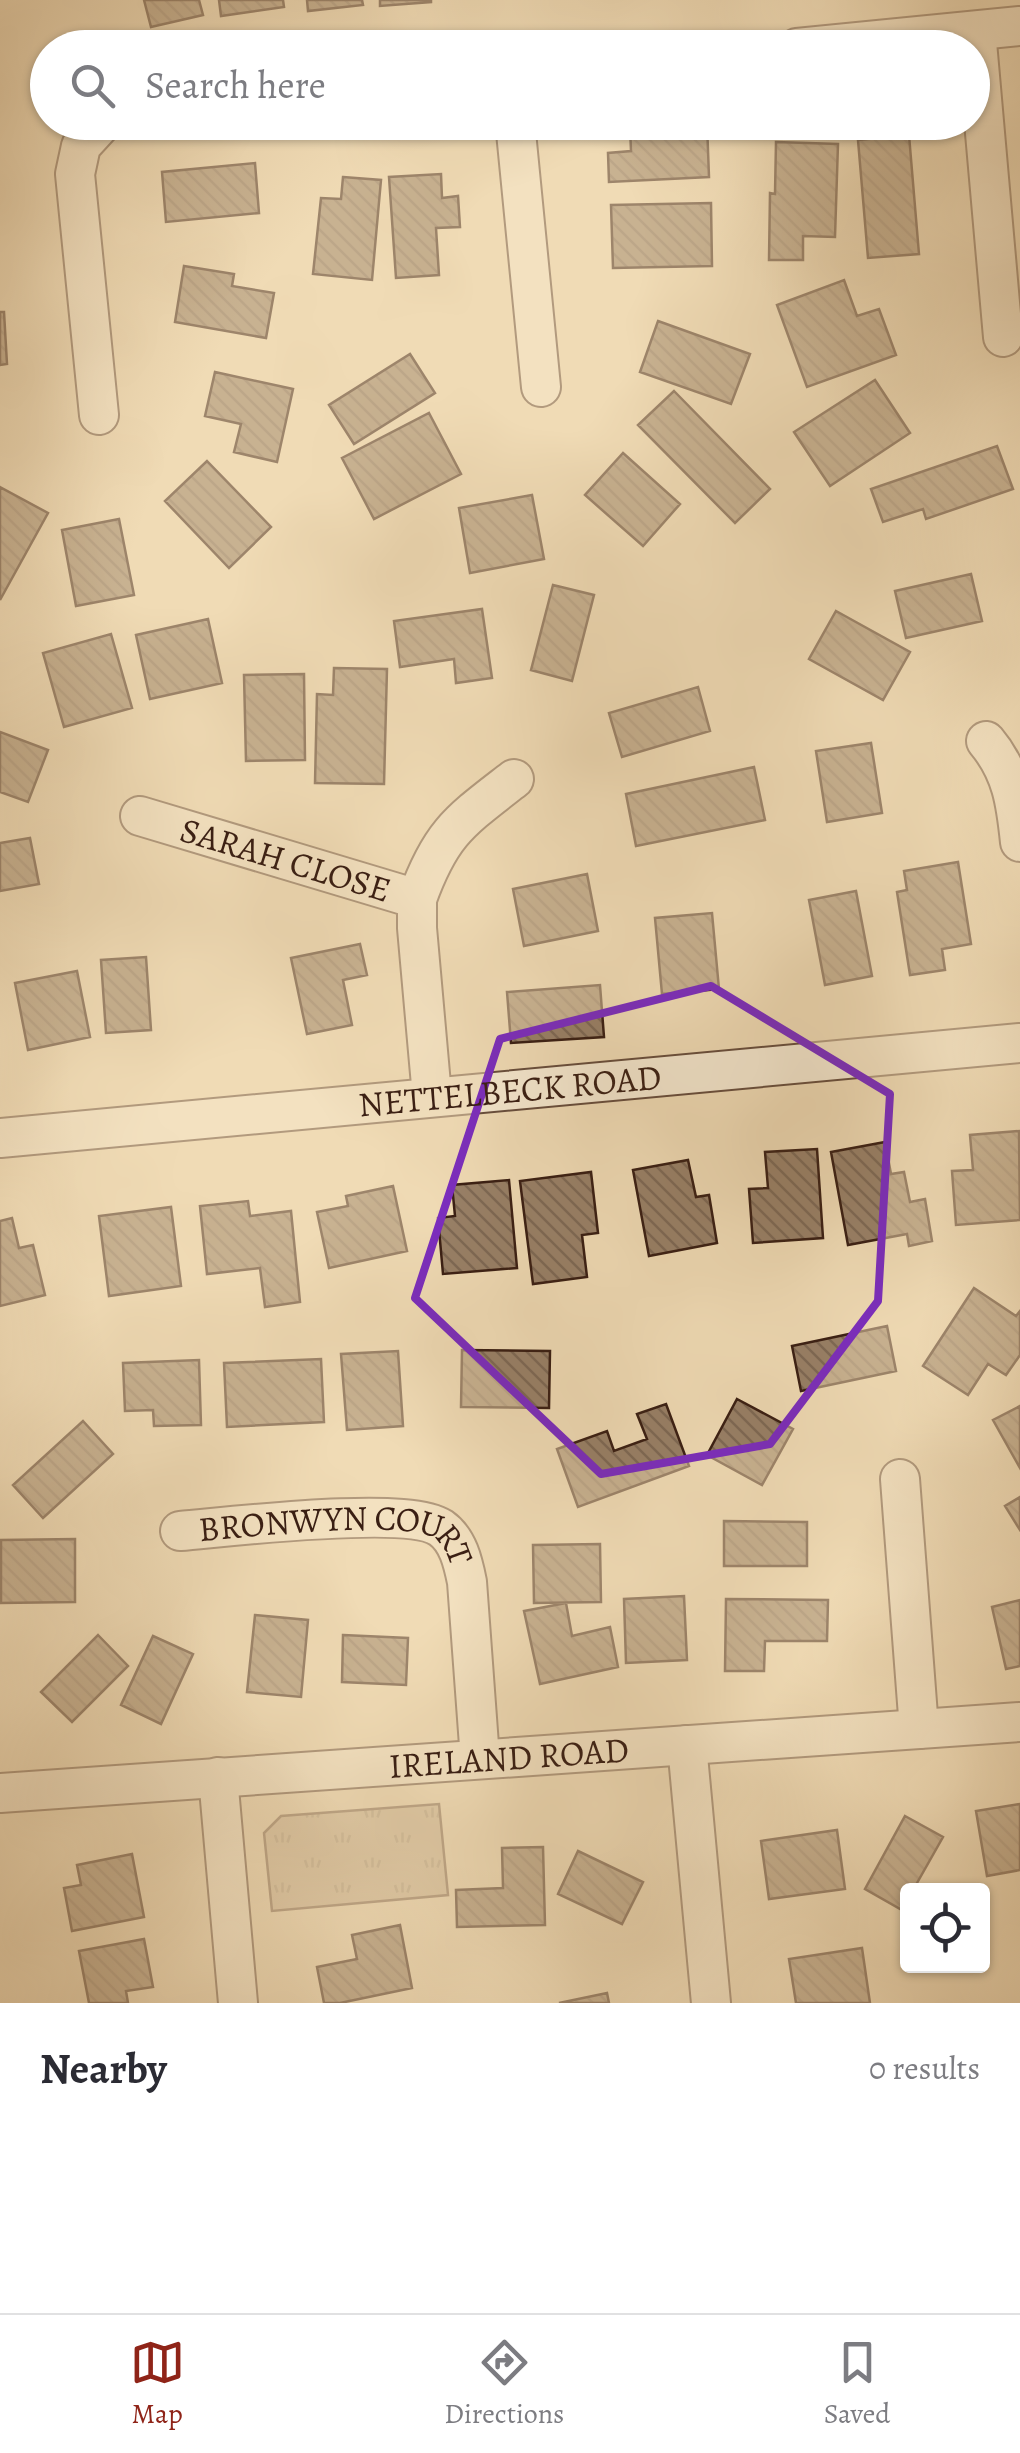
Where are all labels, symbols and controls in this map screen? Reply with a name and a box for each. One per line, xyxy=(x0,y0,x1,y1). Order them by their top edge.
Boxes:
search box xyxy=(30,30,990,140)
icon: search xyxy=(65,58,120,113)
text: Search here xyxy=(145,59,326,111)
street label: SARAH CLOSE xyxy=(175,805,397,914)
street label: NETTELBECK ROAD xyxy=(356,1053,663,1129)
street label: BRONWYN COURT xyxy=(196,1494,486,1571)
street label: IRELAND ROAD xyxy=(387,1725,630,1790)
map controls xyxy=(900,1883,990,1973)
button: locate xyxy=(900,1883,990,1973)
text: Nearby xyxy=(40,2040,167,2097)
text: 0 results xyxy=(869,2046,980,2090)
tab: Map xyxy=(130,2335,185,2433)
tab: Directions xyxy=(444,2335,564,2433)
tab: Saved xyxy=(824,2335,890,2433)

